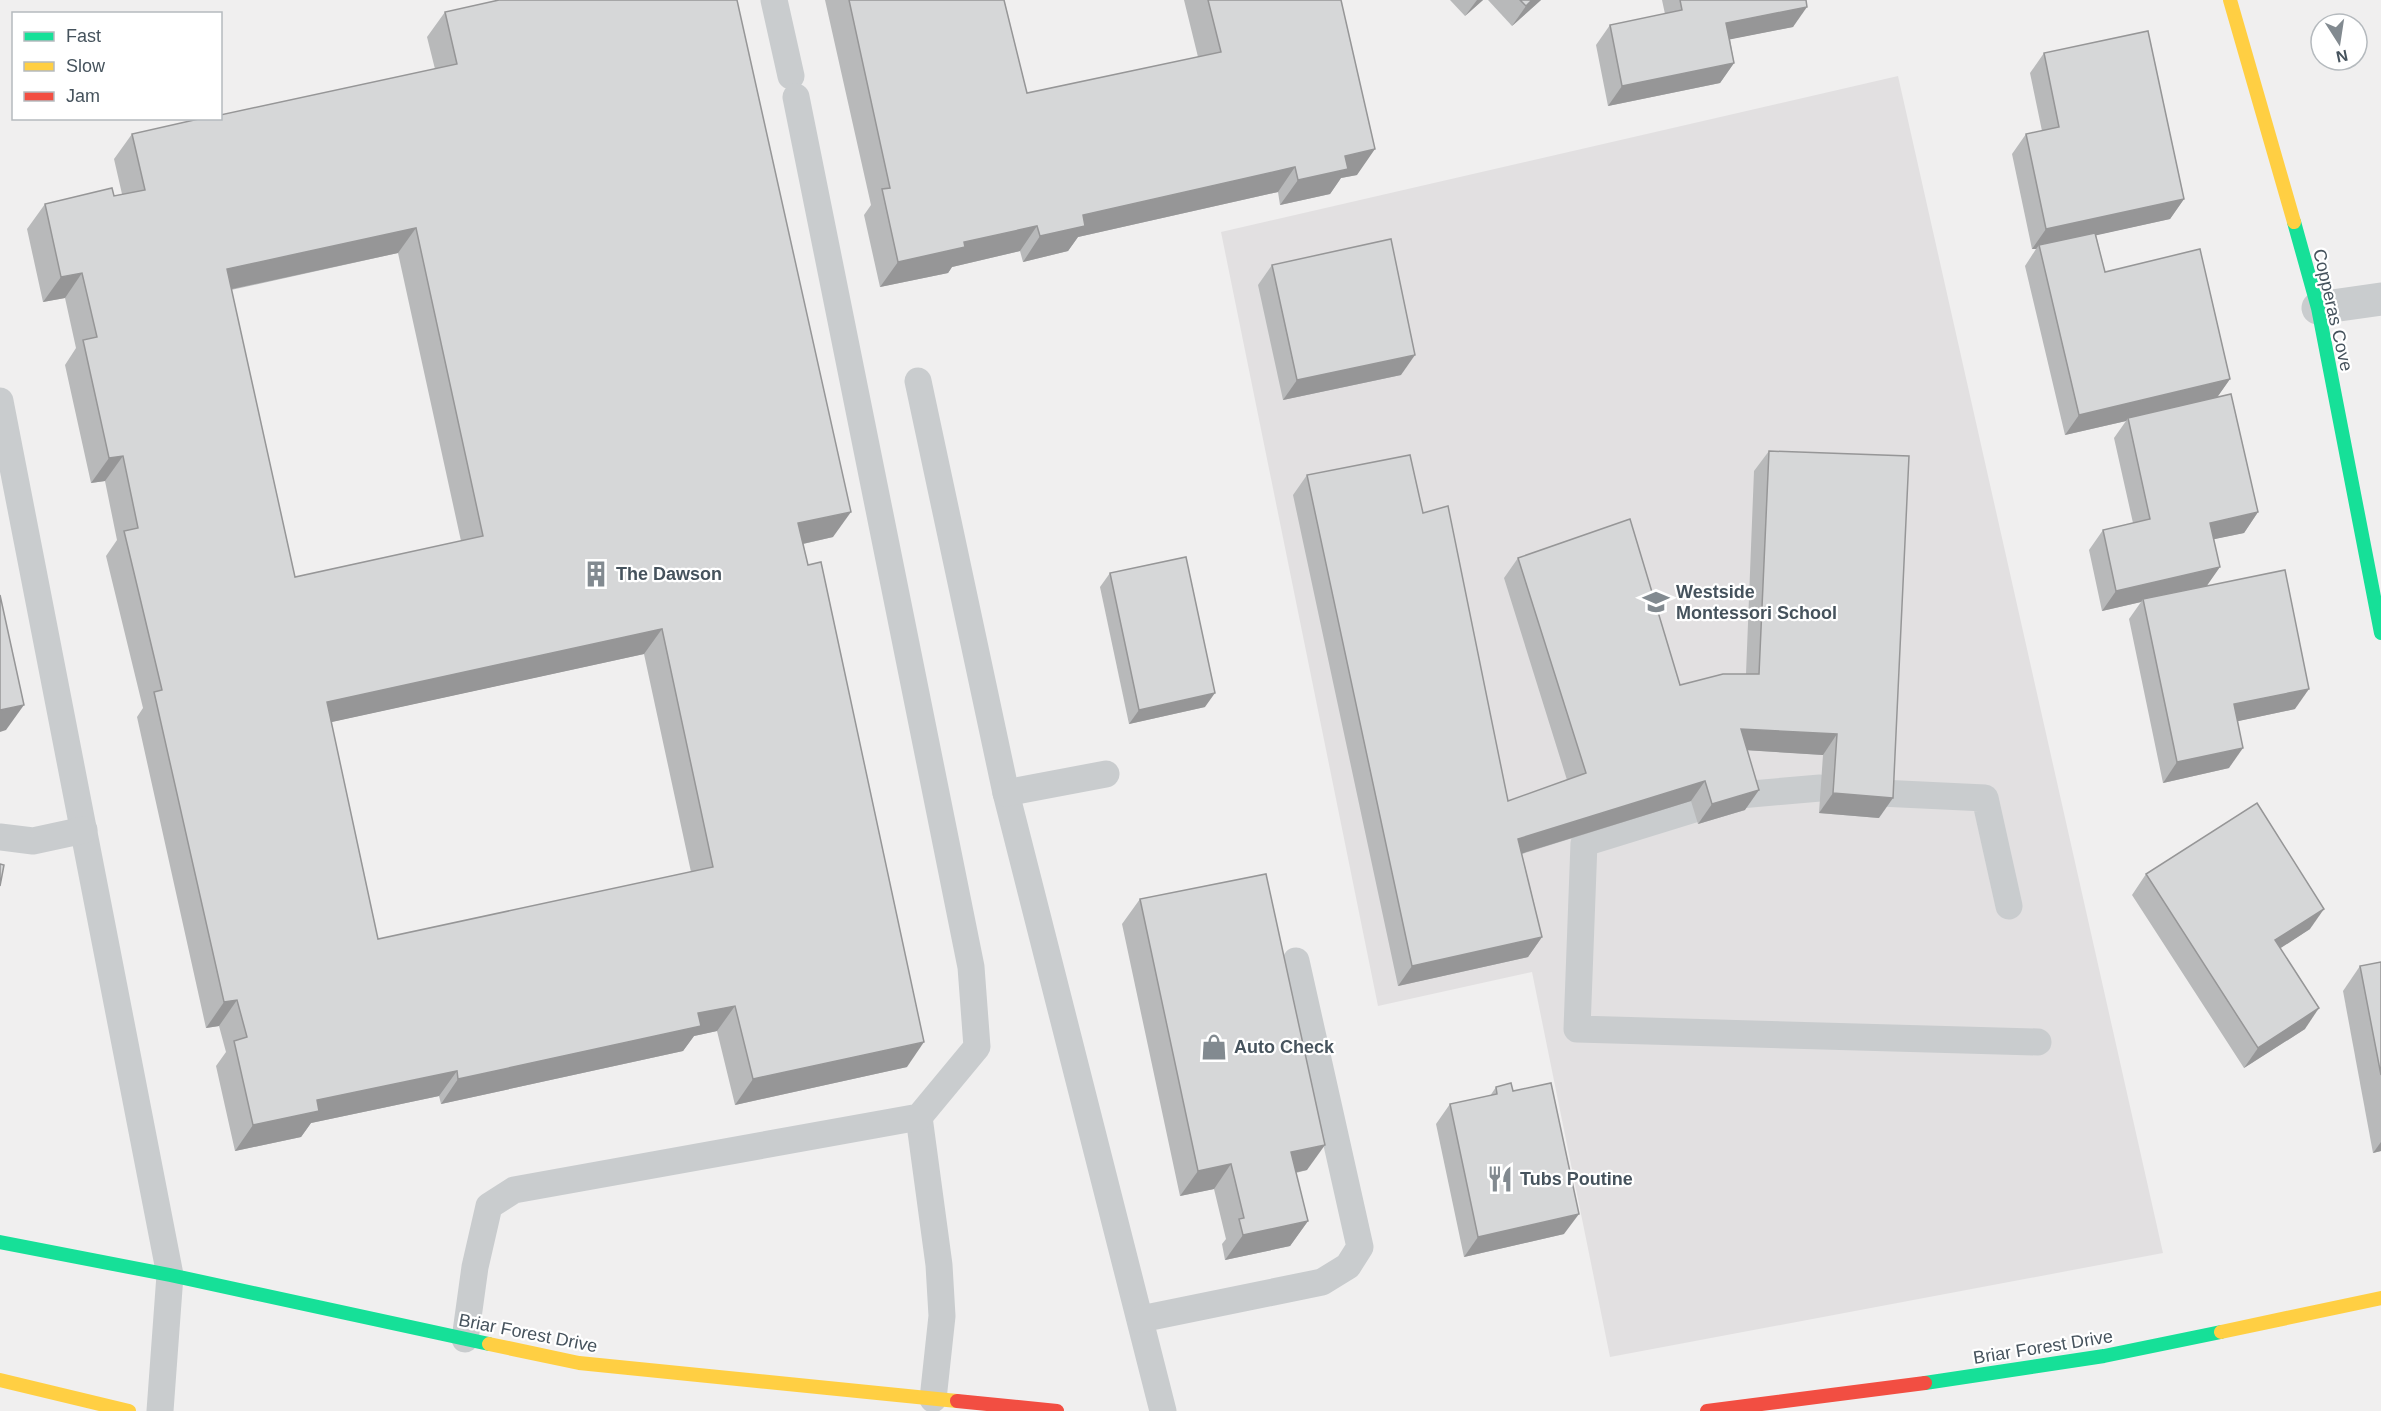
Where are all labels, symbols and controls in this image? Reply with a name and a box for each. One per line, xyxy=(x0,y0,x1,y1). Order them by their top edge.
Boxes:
legend xyxy=(12,12,222,120)
north arrow xyxy=(2309,12,2369,72)
text: Fast xyxy=(66,26,101,46)
text: N xyxy=(2335,47,2349,66)
text: Slow xyxy=(66,56,106,76)
text: Jam xyxy=(66,86,100,106)
street label: Copperas Cove xyxy=(2309,247,2357,373)
building icon: The Dawson xyxy=(581,559,611,589)
place label: The Dawson xyxy=(616,564,722,584)
place label: Westside Montessori School xyxy=(1676,582,1837,623)
school or university icon: Westside Montessori School xyxy=(1641,587,1671,617)
shop icon: Auto Check xyxy=(1199,1032,1229,1062)
place label: Auto Check xyxy=(1234,1037,1335,1057)
restaurant icon: Tubs Poutine xyxy=(1485,1164,1515,1194)
place label: Tubs Poutine xyxy=(1520,1169,1633,1189)
street label: Briar Forest Drive xyxy=(457,1310,599,1356)
street label: Briar Forest Drive xyxy=(1972,1326,2114,1368)

